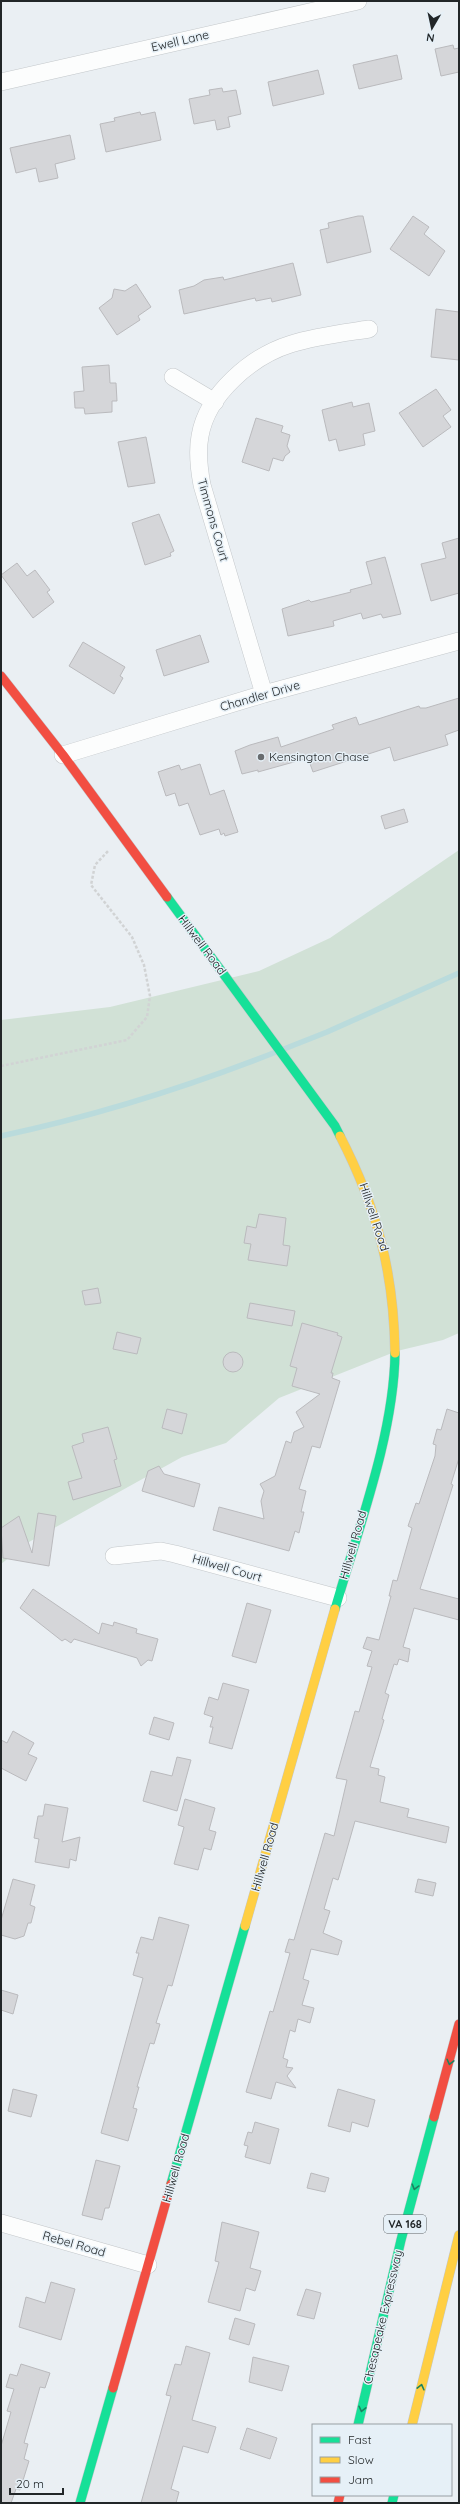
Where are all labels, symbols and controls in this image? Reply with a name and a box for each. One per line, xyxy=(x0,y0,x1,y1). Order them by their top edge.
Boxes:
north arrow xyxy=(412,8,452,48)
street label: Ewell Lane xyxy=(150,27,210,54)
text: N xyxy=(425,30,436,45)
street label: Timmons Court xyxy=(195,477,232,563)
street label: Chandler Drive xyxy=(218,677,302,714)
place label: Kensington Chase xyxy=(269,749,369,764)
marker: Kensington Chase xyxy=(256,752,266,762)
street label: Hillwell Road xyxy=(175,912,230,978)
street label: Hillwell Road xyxy=(356,1181,393,1253)
street label: Hillwell Road xyxy=(336,1509,370,1581)
street label: Hillwell Court xyxy=(191,1550,264,1585)
street label: Hillwell Road xyxy=(248,1821,282,1893)
one-way arrow xyxy=(446,2059,454,2065)
street label: Hillwell Road xyxy=(159,2132,193,2204)
one-way arrow xyxy=(412,2184,420,2190)
road number: VA 168 xyxy=(384,2215,426,2233)
street label: Rebel Road xyxy=(41,2227,107,2260)
street label: Chesapeake Expressway xyxy=(360,2248,405,2386)
one-way arrow xyxy=(417,2384,425,2390)
one-way arrow xyxy=(358,2406,366,2412)
legend xyxy=(312,2424,452,2496)
text: Fast xyxy=(348,2432,372,2447)
text: Slow xyxy=(348,2452,374,2467)
scale bar xyxy=(10,2470,63,2496)
text: Jam xyxy=(348,2472,373,2487)
text: 20 m xyxy=(16,2476,44,2491)

